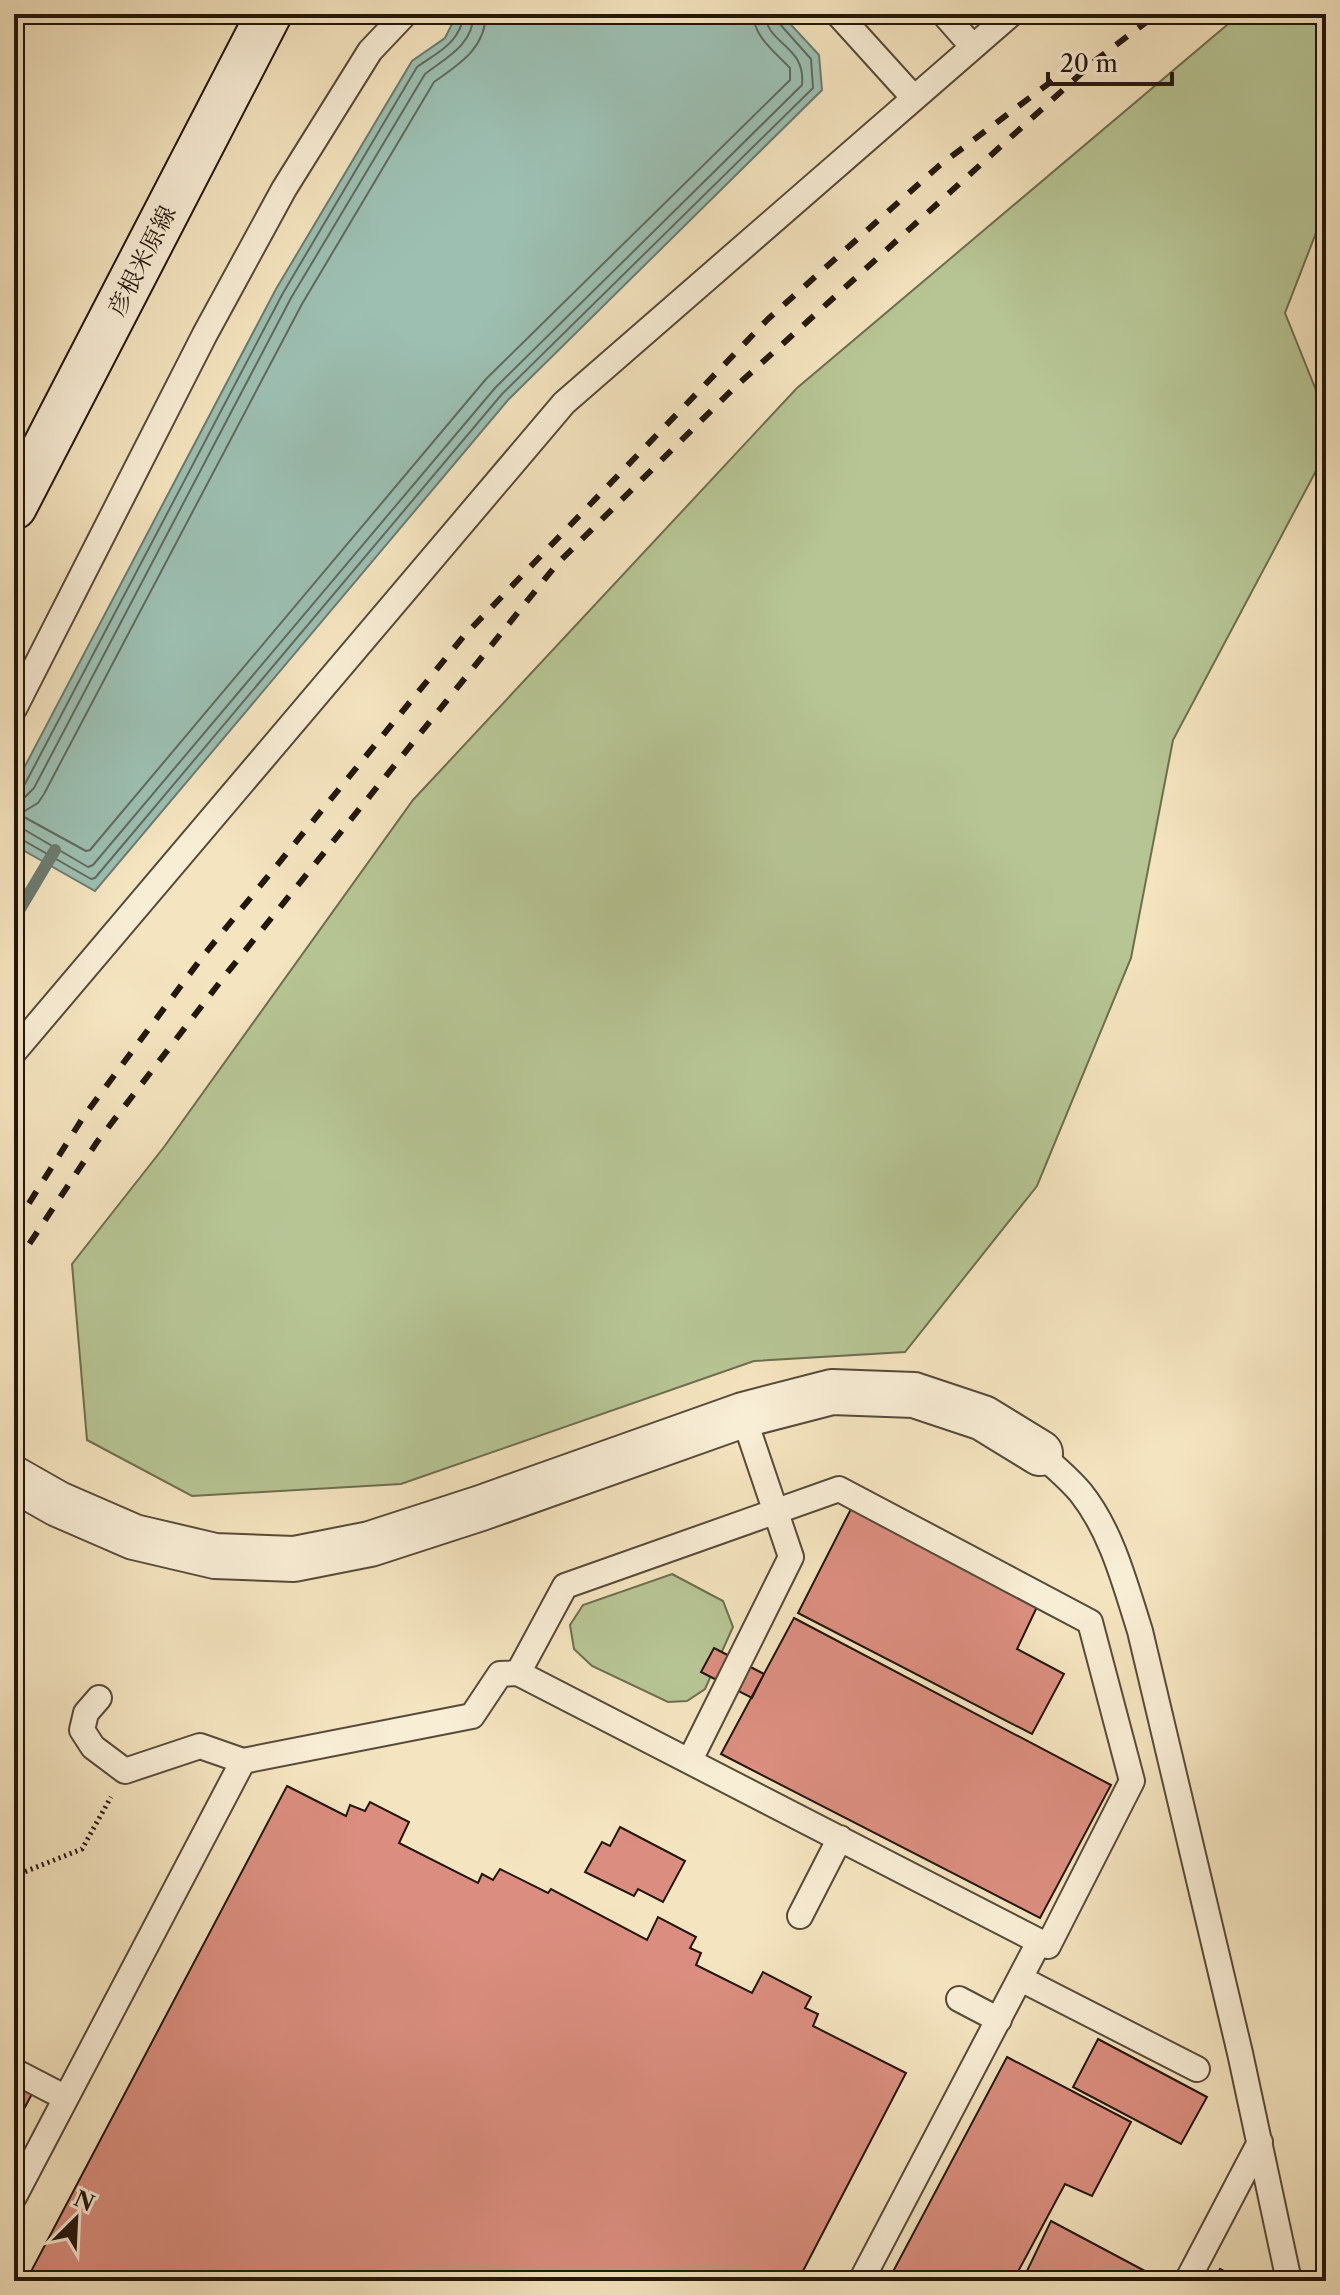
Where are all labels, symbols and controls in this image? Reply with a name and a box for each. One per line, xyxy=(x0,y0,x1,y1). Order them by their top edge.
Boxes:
scale bar xyxy=(1048,36,1172,86)
text: 20 m xyxy=(1060,49,1118,78)
street label: 彦根米原線 xyxy=(101,201,182,321)
north arrow xyxy=(36,2179,116,2259)
text: N xyxy=(70,2185,98,2217)

